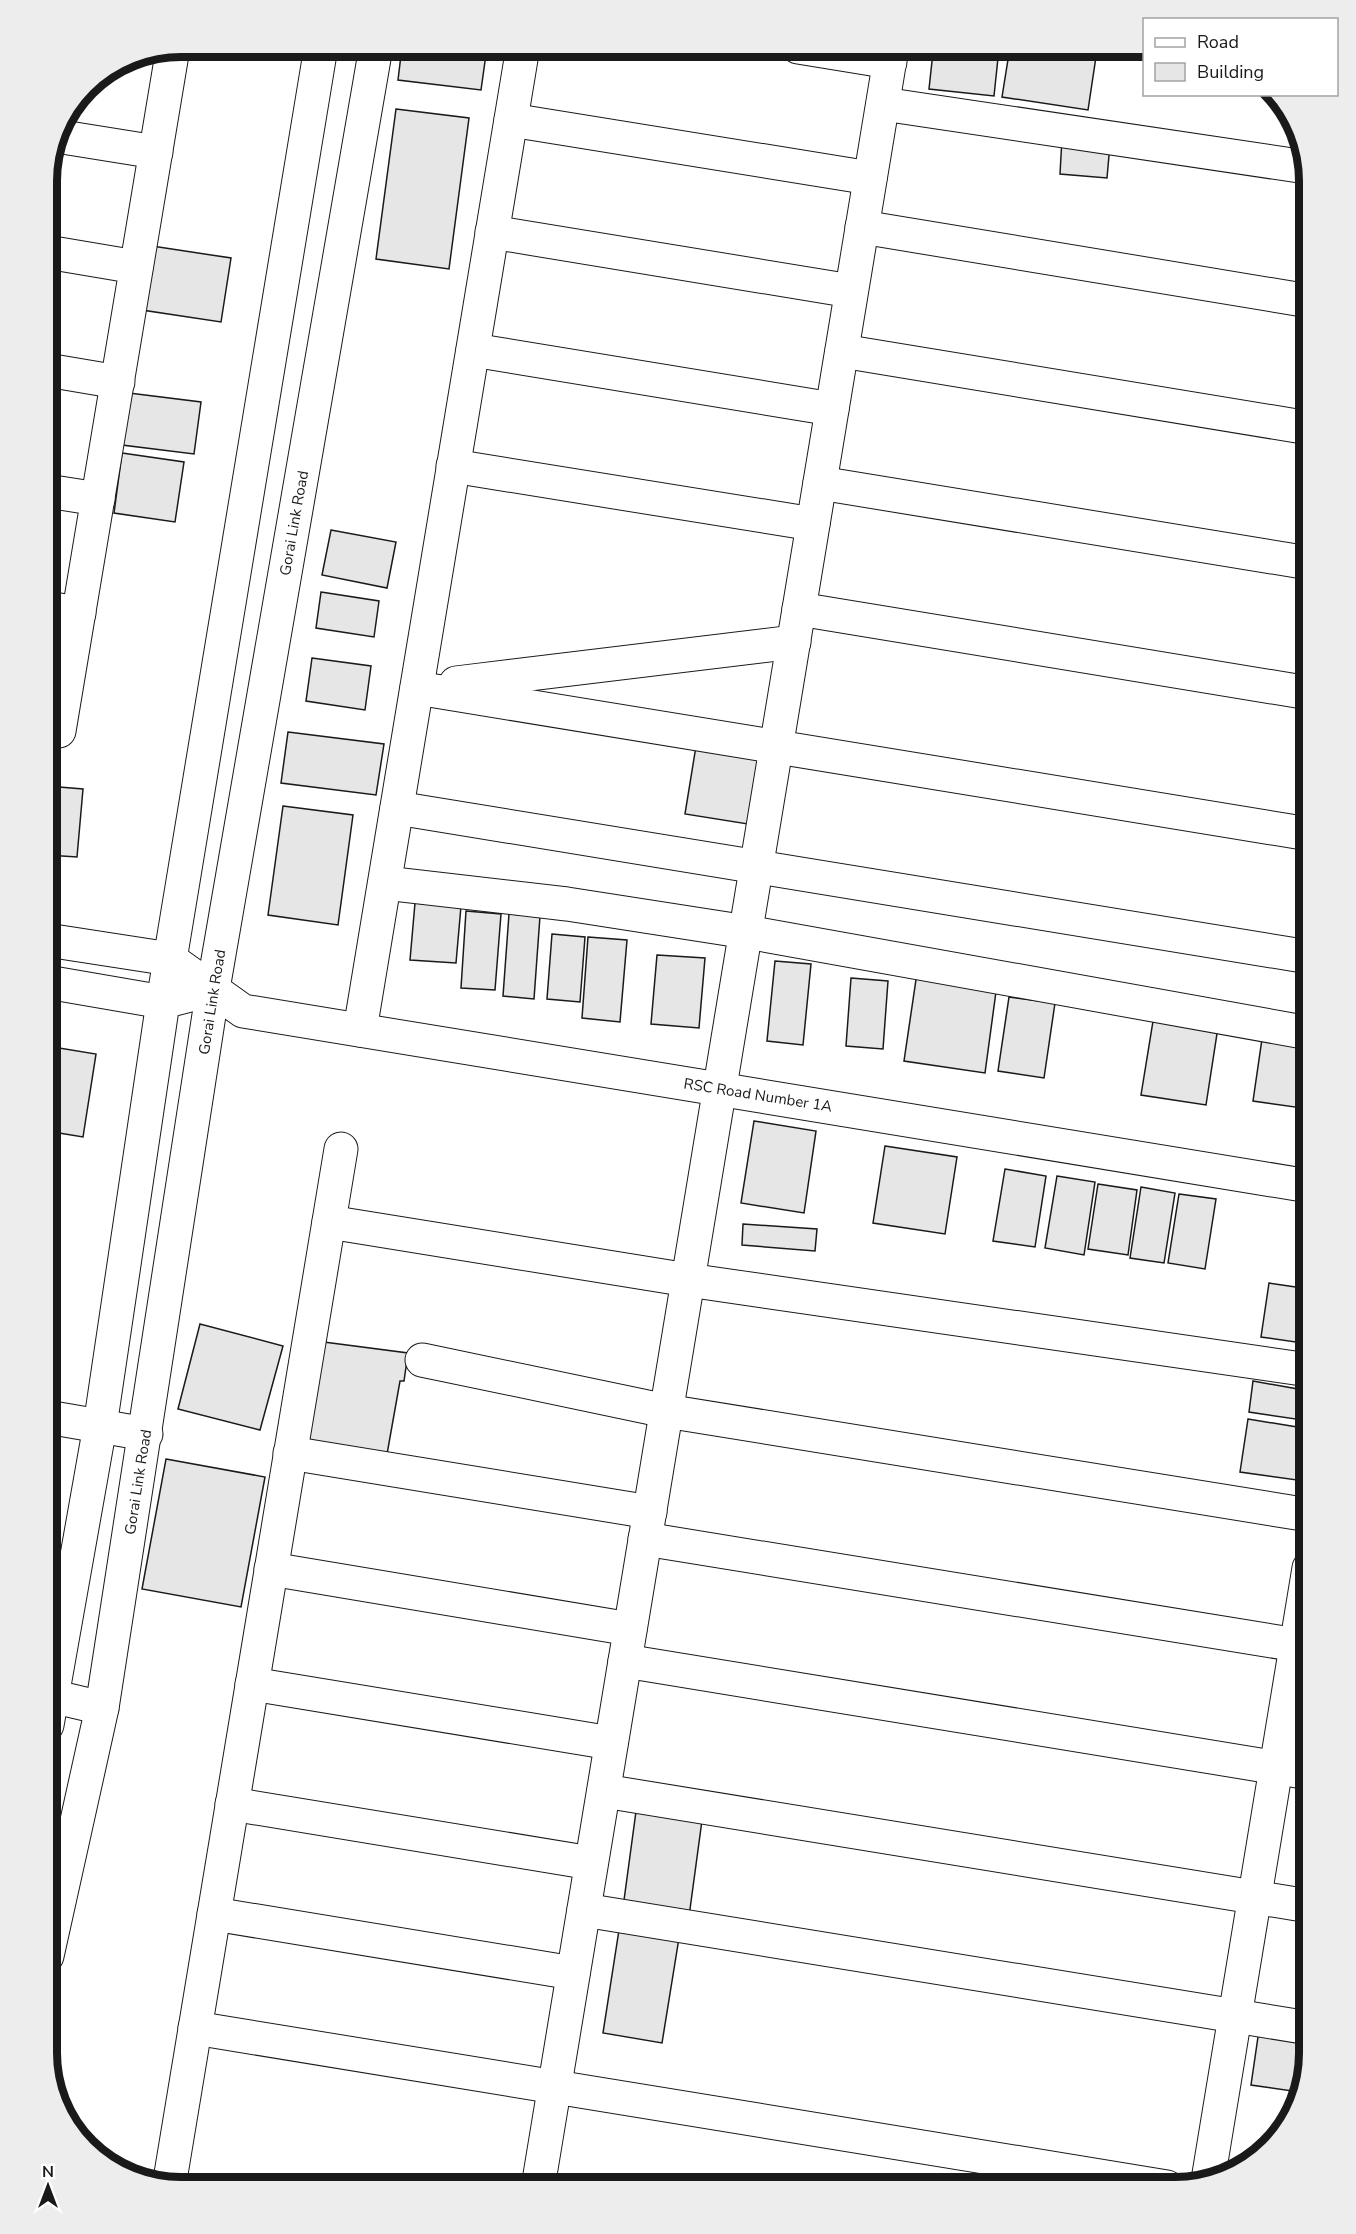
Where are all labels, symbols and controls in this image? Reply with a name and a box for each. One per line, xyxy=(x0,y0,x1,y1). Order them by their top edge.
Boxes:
legend xyxy=(1143,18,1338,96)
text: Road xyxy=(1197,30,1239,54)
text: Building xyxy=(1197,60,1264,84)
street label: Gorai Link Road xyxy=(275,469,313,577)
street label: Gorai Link Road xyxy=(194,948,230,1056)
street label: RSC Road Number 1A xyxy=(682,1073,834,1117)
street label: Gorai Link Road xyxy=(120,1428,156,1536)
north arrow xyxy=(18,2156,78,2216)
text: N xyxy=(42,2161,54,2183)

